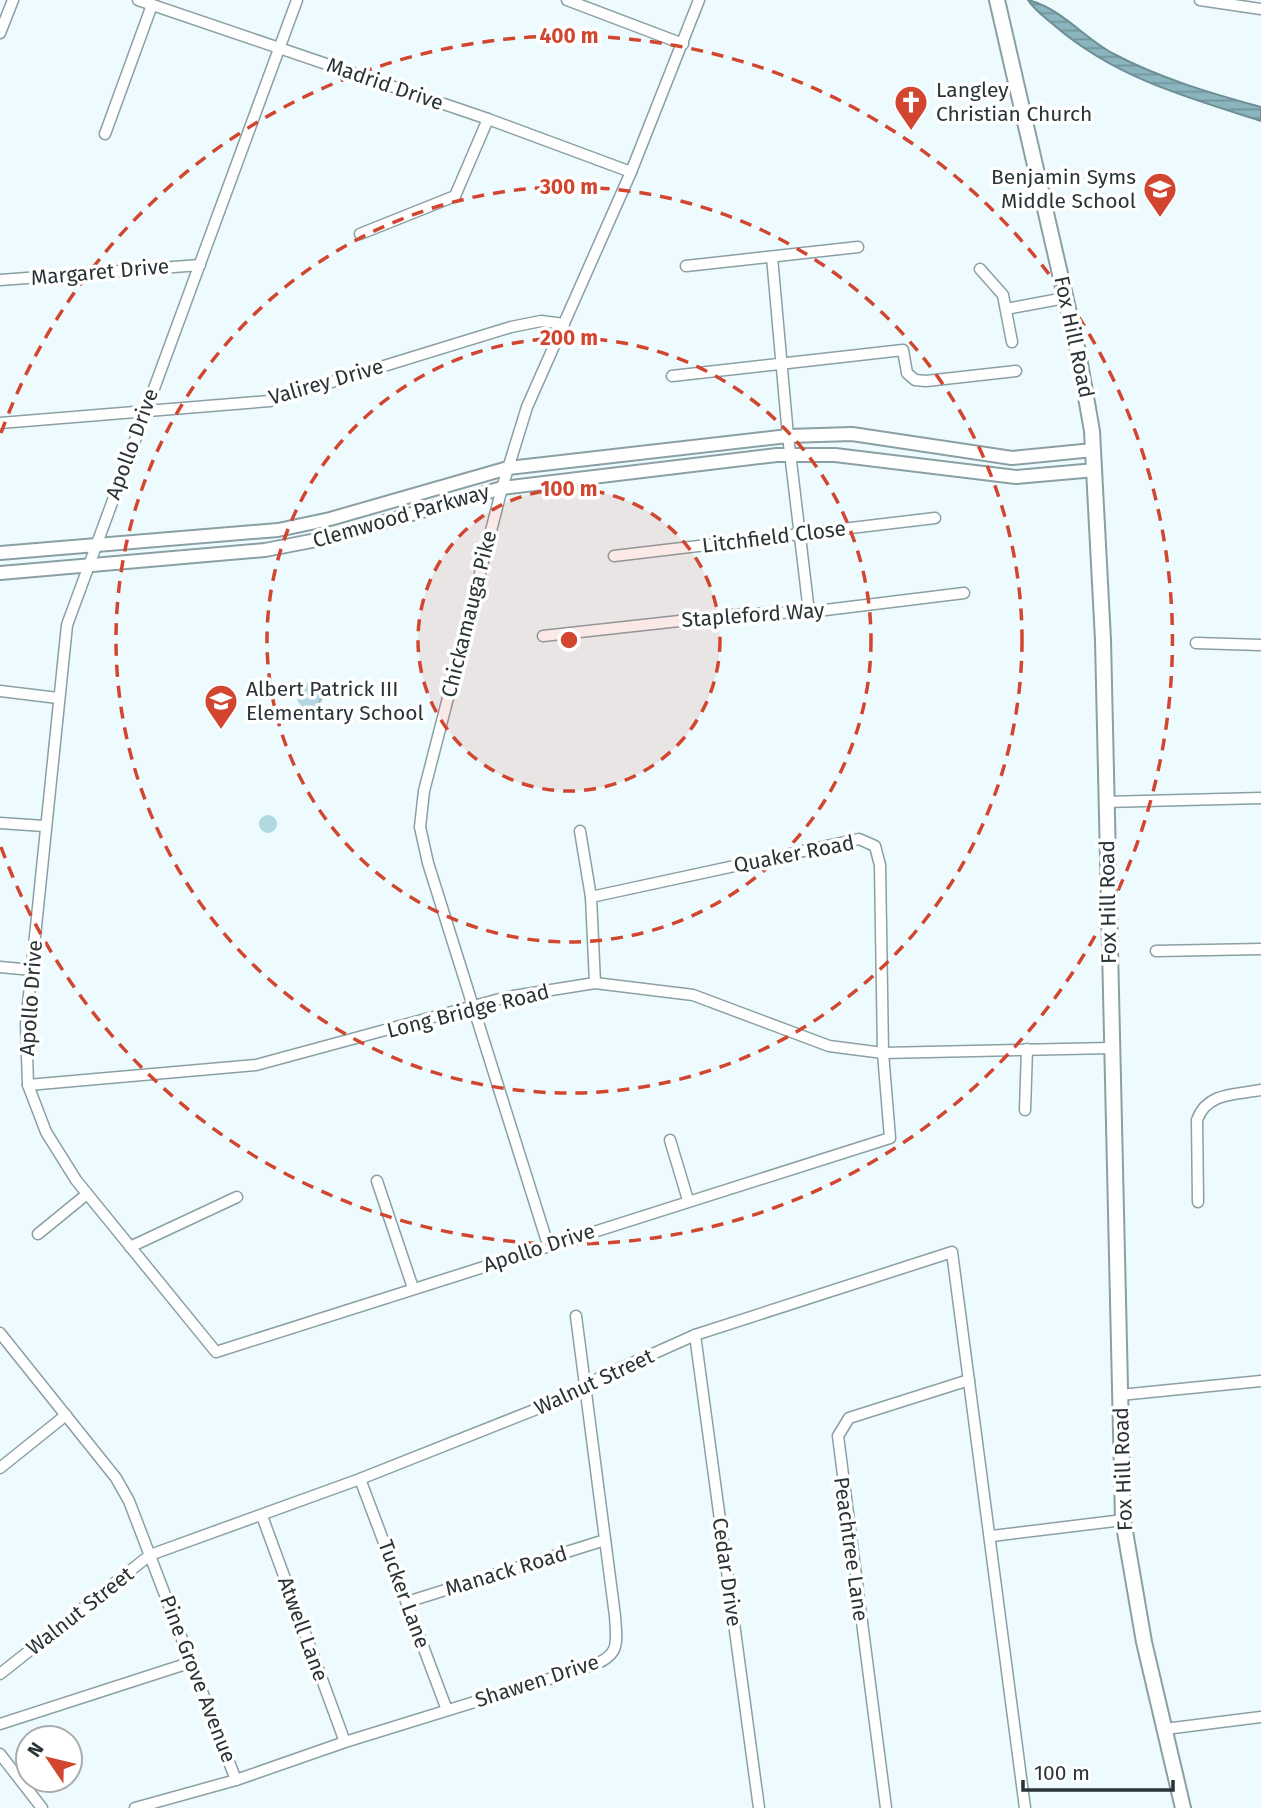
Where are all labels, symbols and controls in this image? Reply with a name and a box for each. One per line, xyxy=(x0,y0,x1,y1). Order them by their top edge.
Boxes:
text: 400 m xyxy=(539,23,599,49)
street label: Madrid Drive xyxy=(323,52,447,116)
place label: Langley Christian Church xyxy=(936,77,1092,127)
church icon: Langley Christian Church xyxy=(892,83,930,132)
place label: Benjamin Syms Middle School xyxy=(991,164,1136,214)
school or university icon: Benjamin Syms Middle School xyxy=(1141,170,1179,219)
text: 300 m xyxy=(539,174,598,200)
street label: Margaret Drive xyxy=(30,253,170,291)
street label: Fox Hill Road xyxy=(1048,274,1100,400)
text: 200 m xyxy=(540,325,598,351)
street label: Valirey Drive xyxy=(266,353,386,411)
street label: Apollo Drive xyxy=(100,385,164,503)
text: 100 m xyxy=(540,476,598,502)
street label: Clemwood Parkway xyxy=(310,478,493,554)
street label: Litchfield Close xyxy=(701,515,847,559)
street label: Chickamauga Pike xyxy=(436,528,502,700)
street label: Stapleford Way xyxy=(681,597,826,633)
centre of rings xyxy=(557,628,581,652)
place label: Albert Patrick III Elementary School xyxy=(246,676,424,726)
school or university icon: Albert Patrick III Elementary School xyxy=(202,682,240,731)
street label: Quaker Road xyxy=(732,830,856,878)
street label: Fox Hill Road xyxy=(1094,840,1122,964)
street label: Apollo Drive xyxy=(14,939,48,1057)
street label: Long Bridge Road xyxy=(384,978,552,1044)
street label: Apollo Drive xyxy=(480,1218,598,1278)
street label: Walnut Street xyxy=(530,1343,658,1421)
street label: Fox Hill Road xyxy=(1108,1407,1138,1531)
street label: Peachtree Lane xyxy=(828,1475,874,1623)
street label: Cedar Drive xyxy=(706,1516,748,1628)
street label: Tucker Lane xyxy=(372,1536,436,1652)
street label: Manack Road xyxy=(442,1540,570,1602)
street label: Walnut Street xyxy=(21,1561,139,1661)
street label: Atwell Lane xyxy=(272,1573,334,1685)
street label: Pine Grove Avenue xyxy=(154,1592,242,1766)
street label: Shawen Drive xyxy=(472,1649,602,1713)
north arrow xyxy=(14,1724,84,1794)
text: N xyxy=(22,1738,49,1761)
scale bar xyxy=(1023,1748,1174,1792)
text: 100 m xyxy=(1034,1760,1090,1786)

